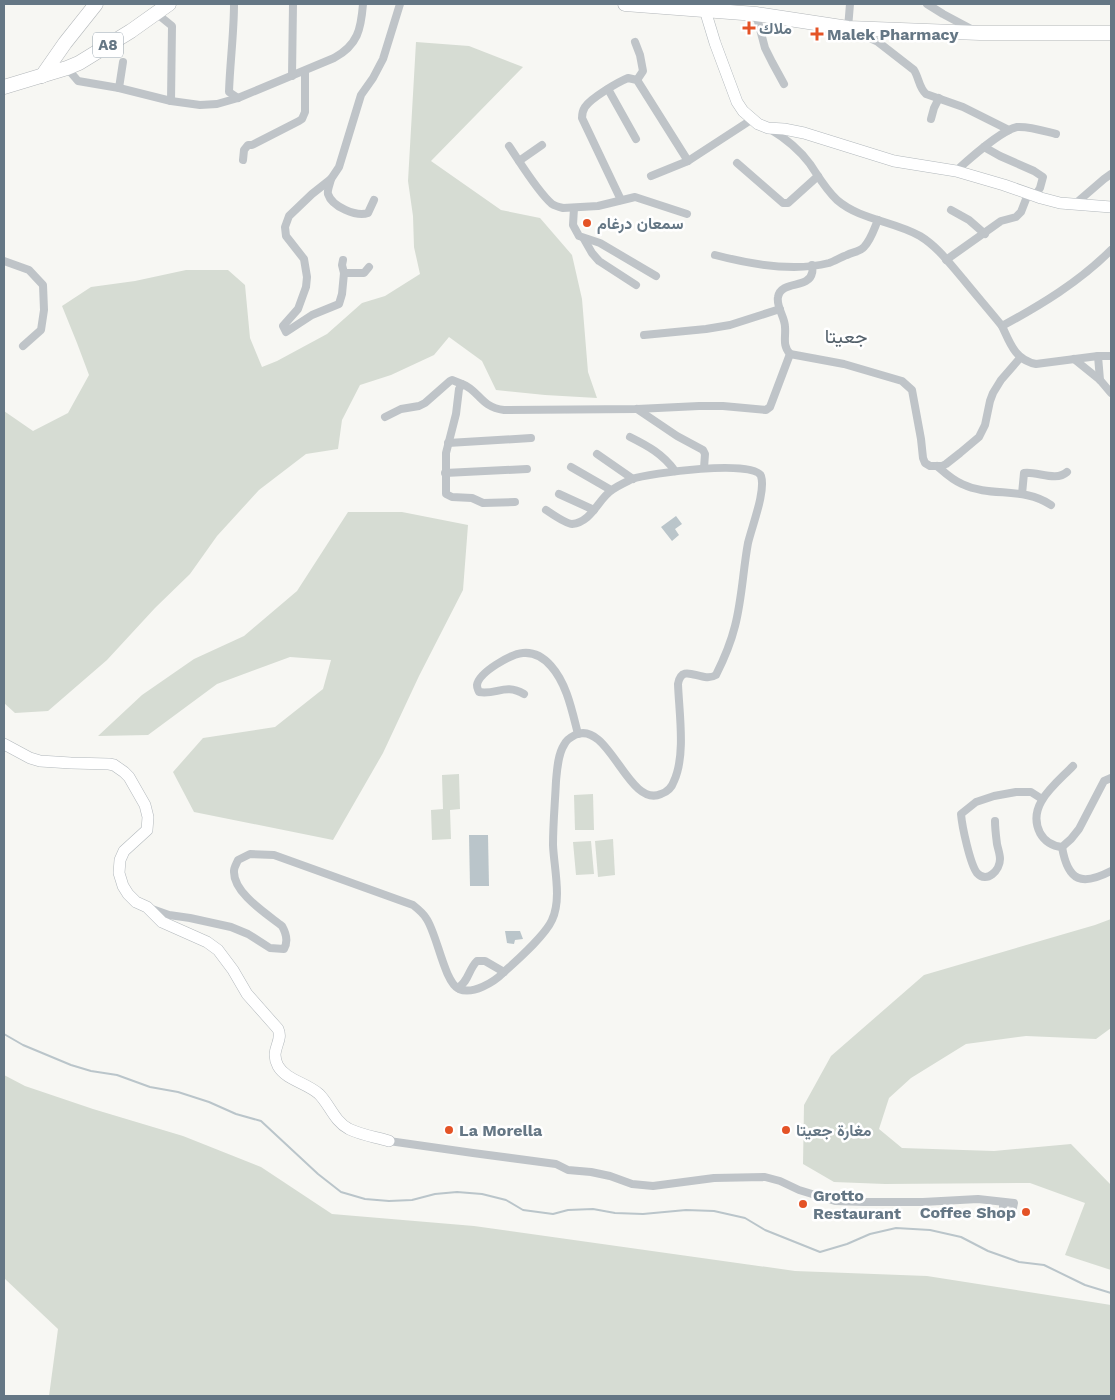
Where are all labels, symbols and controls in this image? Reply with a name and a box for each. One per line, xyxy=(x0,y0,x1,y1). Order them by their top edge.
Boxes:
place label: ملاك xyxy=(759,19,792,38)
marker: ملاك xyxy=(743,22,755,34)
place label: Malek Pharmacy xyxy=(827,25,960,44)
marker: Malek Pharmacy xyxy=(811,28,823,40)
road number: A8 xyxy=(93,32,123,58)
place label: سمعان درغام xyxy=(597,214,684,234)
marker: سمعان درغام xyxy=(581,217,593,229)
district label: جعيتا xyxy=(825,325,867,348)
place label: La Morella xyxy=(459,1121,543,1140)
place label: مغارة جعيتا xyxy=(796,1121,872,1141)
marker: La Morella xyxy=(443,1124,455,1136)
marker: مغارة جعيتا xyxy=(780,1124,792,1136)
place label: Grotto Restaurant xyxy=(813,1186,901,1223)
marker: Grotto Restaurant xyxy=(797,1198,809,1210)
place label: Coffee Shop xyxy=(920,1203,1016,1222)
marker: Coffee Shop xyxy=(1020,1206,1032,1218)

